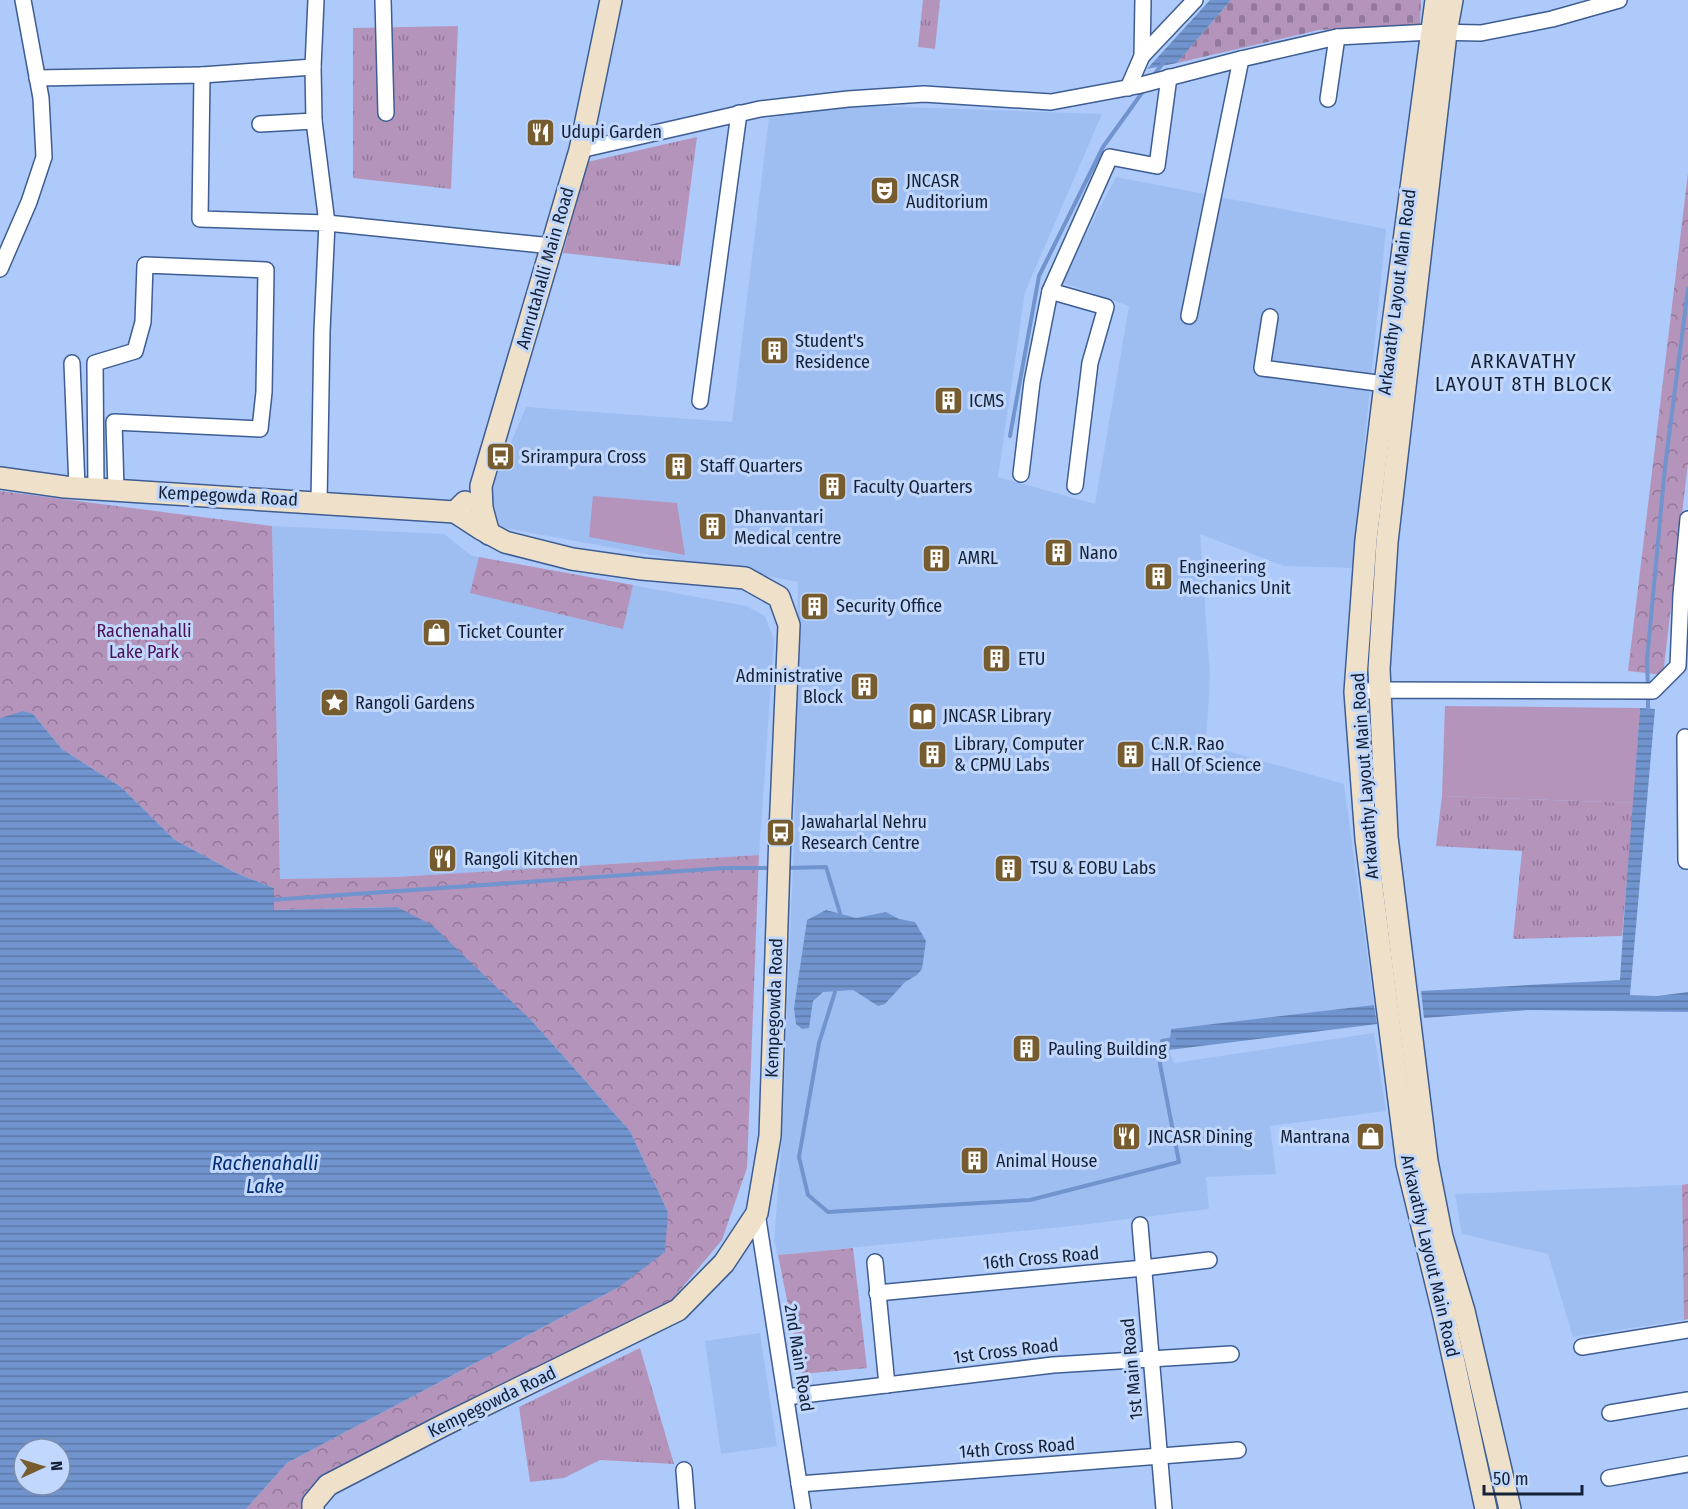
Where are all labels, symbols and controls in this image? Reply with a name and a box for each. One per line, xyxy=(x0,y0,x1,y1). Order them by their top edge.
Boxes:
restaurant icon: Udupi Garden xyxy=(524,116,556,148)
place label: Udupi Garden xyxy=(561,121,662,143)
place label: JNCASR Auditorium xyxy=(906,170,988,213)
theatre icon: JNCASR Auditorium xyxy=(869,175,901,207)
street label: Amrutahalli Main Road xyxy=(511,185,579,351)
street label: Arkavathy Layout Main Road xyxy=(1373,188,1421,396)
place label: Student's Residence xyxy=(795,330,870,373)
building icon: Student's Residence xyxy=(758,335,790,367)
district label: ARKAVATHY LAYOUT 8TH BLOCK xyxy=(1435,349,1613,396)
building icon: ICMS xyxy=(932,385,964,417)
place label: ICMS xyxy=(969,390,1004,412)
bus stop icon: Srirampura Cross xyxy=(484,441,516,473)
place label: Srirampura Cross xyxy=(521,446,647,468)
building icon: Staff Quarters xyxy=(663,450,695,482)
place label: Staff Quarters xyxy=(700,455,803,477)
building icon: Faculty Quarters xyxy=(816,471,848,503)
place label: Faculty Quarters xyxy=(853,476,973,498)
street label: Kempegowda Road xyxy=(158,481,298,511)
place label: Dhanvantari Medical centre xyxy=(734,506,841,549)
building icon: Dhanvantari Medical centre xyxy=(697,511,729,543)
building icon: Nano xyxy=(1042,537,1074,569)
building icon: AMRL xyxy=(921,542,953,574)
place label: Nano xyxy=(1079,542,1118,564)
place label: AMRL xyxy=(958,547,998,569)
place label: Engineering Mechanics Unit xyxy=(1179,556,1291,599)
building icon: Engineering Mechanics Unit xyxy=(1142,561,1174,593)
building icon: Security Office xyxy=(799,590,831,622)
place label: Security Office xyxy=(836,595,942,617)
shop icon: Ticket Counter xyxy=(421,616,453,648)
park label: Rachenahalli Lake Park xyxy=(96,620,192,663)
place label: Ticket Counter xyxy=(458,621,564,643)
building icon: ETU xyxy=(981,643,1013,675)
place label: ETU xyxy=(1018,648,1045,670)
place label: Administrative Block xyxy=(736,665,844,708)
building icon: Administrative Block xyxy=(848,670,880,702)
street label: Arkavathy Layout Main Road xyxy=(1347,672,1383,880)
place icon: Rangoli Gardens xyxy=(318,687,350,719)
place label: Rangoli Gardens xyxy=(355,692,475,714)
library icon: JNCASR Library xyxy=(906,700,938,732)
place label: JNCASR Library xyxy=(943,705,1051,727)
place label: Library, Computer & CPMU Labs xyxy=(954,733,1085,776)
place label: C.N.R. Rao Hall Of Science xyxy=(1151,733,1261,776)
building icon: Library, Computer & CPMU Labs xyxy=(917,738,949,770)
building icon: C.N.R. Rao Hall Of Science xyxy=(1114,738,1146,770)
place label: Jawaharlal Nehru Research Centre xyxy=(801,811,927,854)
bus stop icon: Jawaharlal Nehru Research Centre xyxy=(764,816,796,848)
restaurant icon: Rangoli Kitchen xyxy=(427,843,459,875)
place label: Rangoli Kitchen xyxy=(464,848,578,870)
building icon: TSU & EOBU Labs xyxy=(993,852,1025,884)
place label: TSU & EOBU Labs xyxy=(1030,857,1156,879)
street label: Kempegowda Road xyxy=(761,938,787,1078)
building icon: Pauling Building xyxy=(1011,1033,1043,1065)
place label: Pauling Building xyxy=(1048,1038,1167,1060)
restaurant icon: JNCASR Dining xyxy=(1111,1121,1143,1153)
shop icon: Mantrana xyxy=(1355,1121,1387,1153)
place label: JNCASR Dining xyxy=(1148,1126,1253,1148)
place label: Mantrana xyxy=(1280,1126,1350,1148)
building icon: Animal House xyxy=(959,1145,991,1177)
place label: Animal House xyxy=(996,1150,1097,1172)
water label: Rachenahalli Lake xyxy=(212,1151,318,1198)
street label: Arkavathy Layout Main Road xyxy=(1396,1153,1464,1359)
street label: 16th Cross Road xyxy=(982,1242,1100,1274)
street label: 2nd Main Road xyxy=(780,1303,818,1413)
street label: 1st Main Road xyxy=(1117,1317,1147,1421)
street label: 1st Cross Road xyxy=(952,1334,1060,1368)
street label: Kempegowda Road xyxy=(424,1361,560,1443)
street label: 14th Cross Road xyxy=(958,1433,1076,1463)
north arrow xyxy=(12,1437,72,1497)
scale bar xyxy=(1484,1458,1582,1496)
text: N xyxy=(47,1461,66,1471)
text: 50 m xyxy=(1493,1468,1529,1490)

